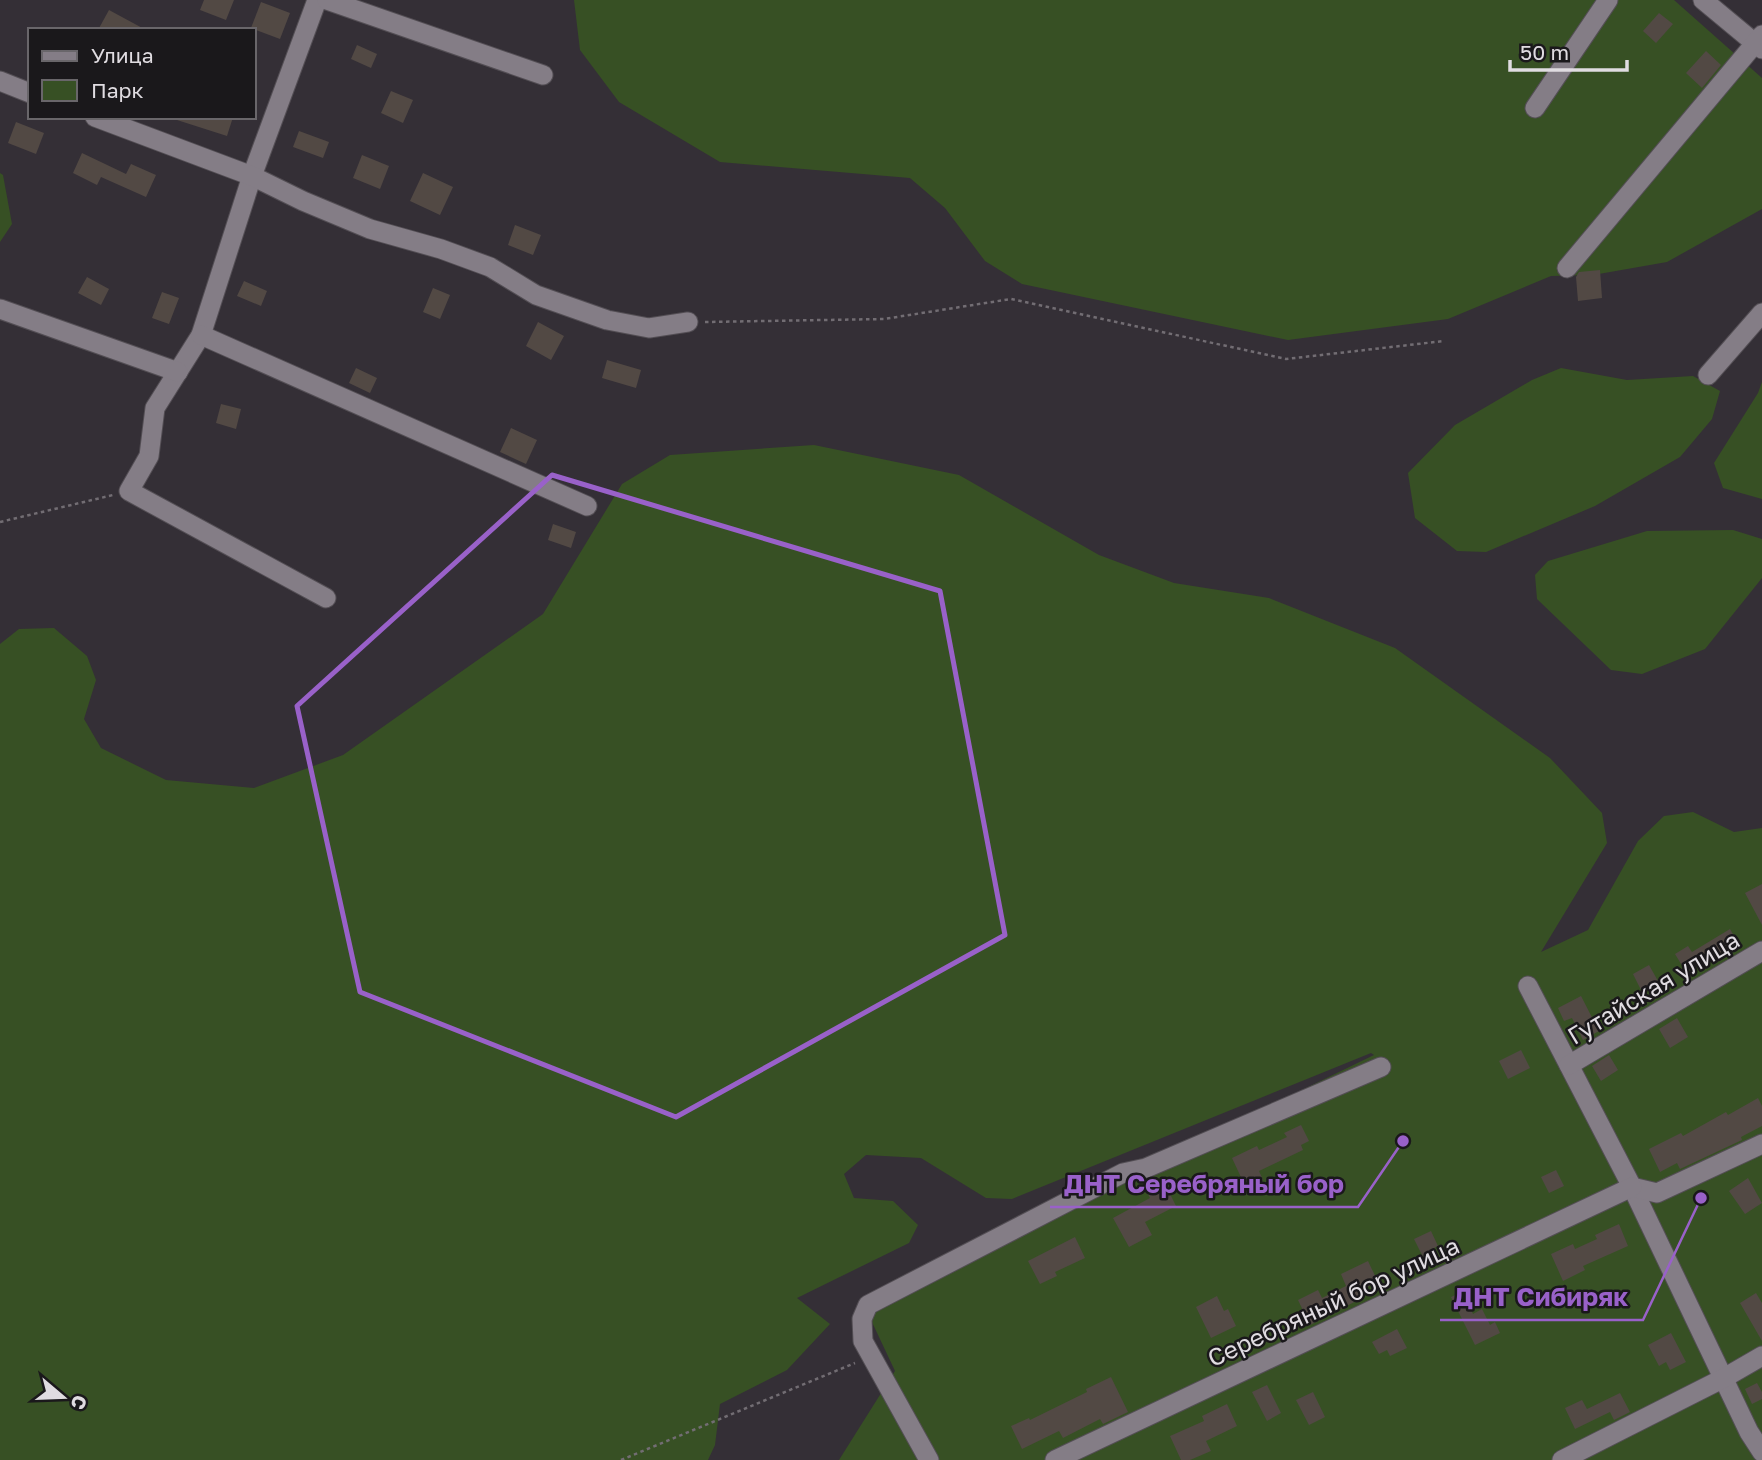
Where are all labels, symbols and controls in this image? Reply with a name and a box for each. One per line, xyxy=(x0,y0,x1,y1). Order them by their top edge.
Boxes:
legend xyxy=(28,28,256,119)
scale bar xyxy=(1510,28,1627,72)
text: 50 m xyxy=(1520,39,1569,65)
text: Улица xyxy=(91,42,154,68)
text: Парк xyxy=(91,77,144,103)
street label: Гутайская улица xyxy=(1562,924,1744,1050)
callout: ДНТ Серебряный бор xyxy=(1050,1160,1358,1207)
text: ДНТ Серебряный бор xyxy=(1064,1168,1344,1199)
street label: Серебряный бор улица xyxy=(1203,1230,1463,1372)
callout: ДНТ Сибиряк xyxy=(1440,1273,1643,1320)
text: ДНТ Сибиряк xyxy=(1454,1281,1628,1312)
north arrow xyxy=(28,1362,98,1432)
text: С xyxy=(66,1393,93,1413)

